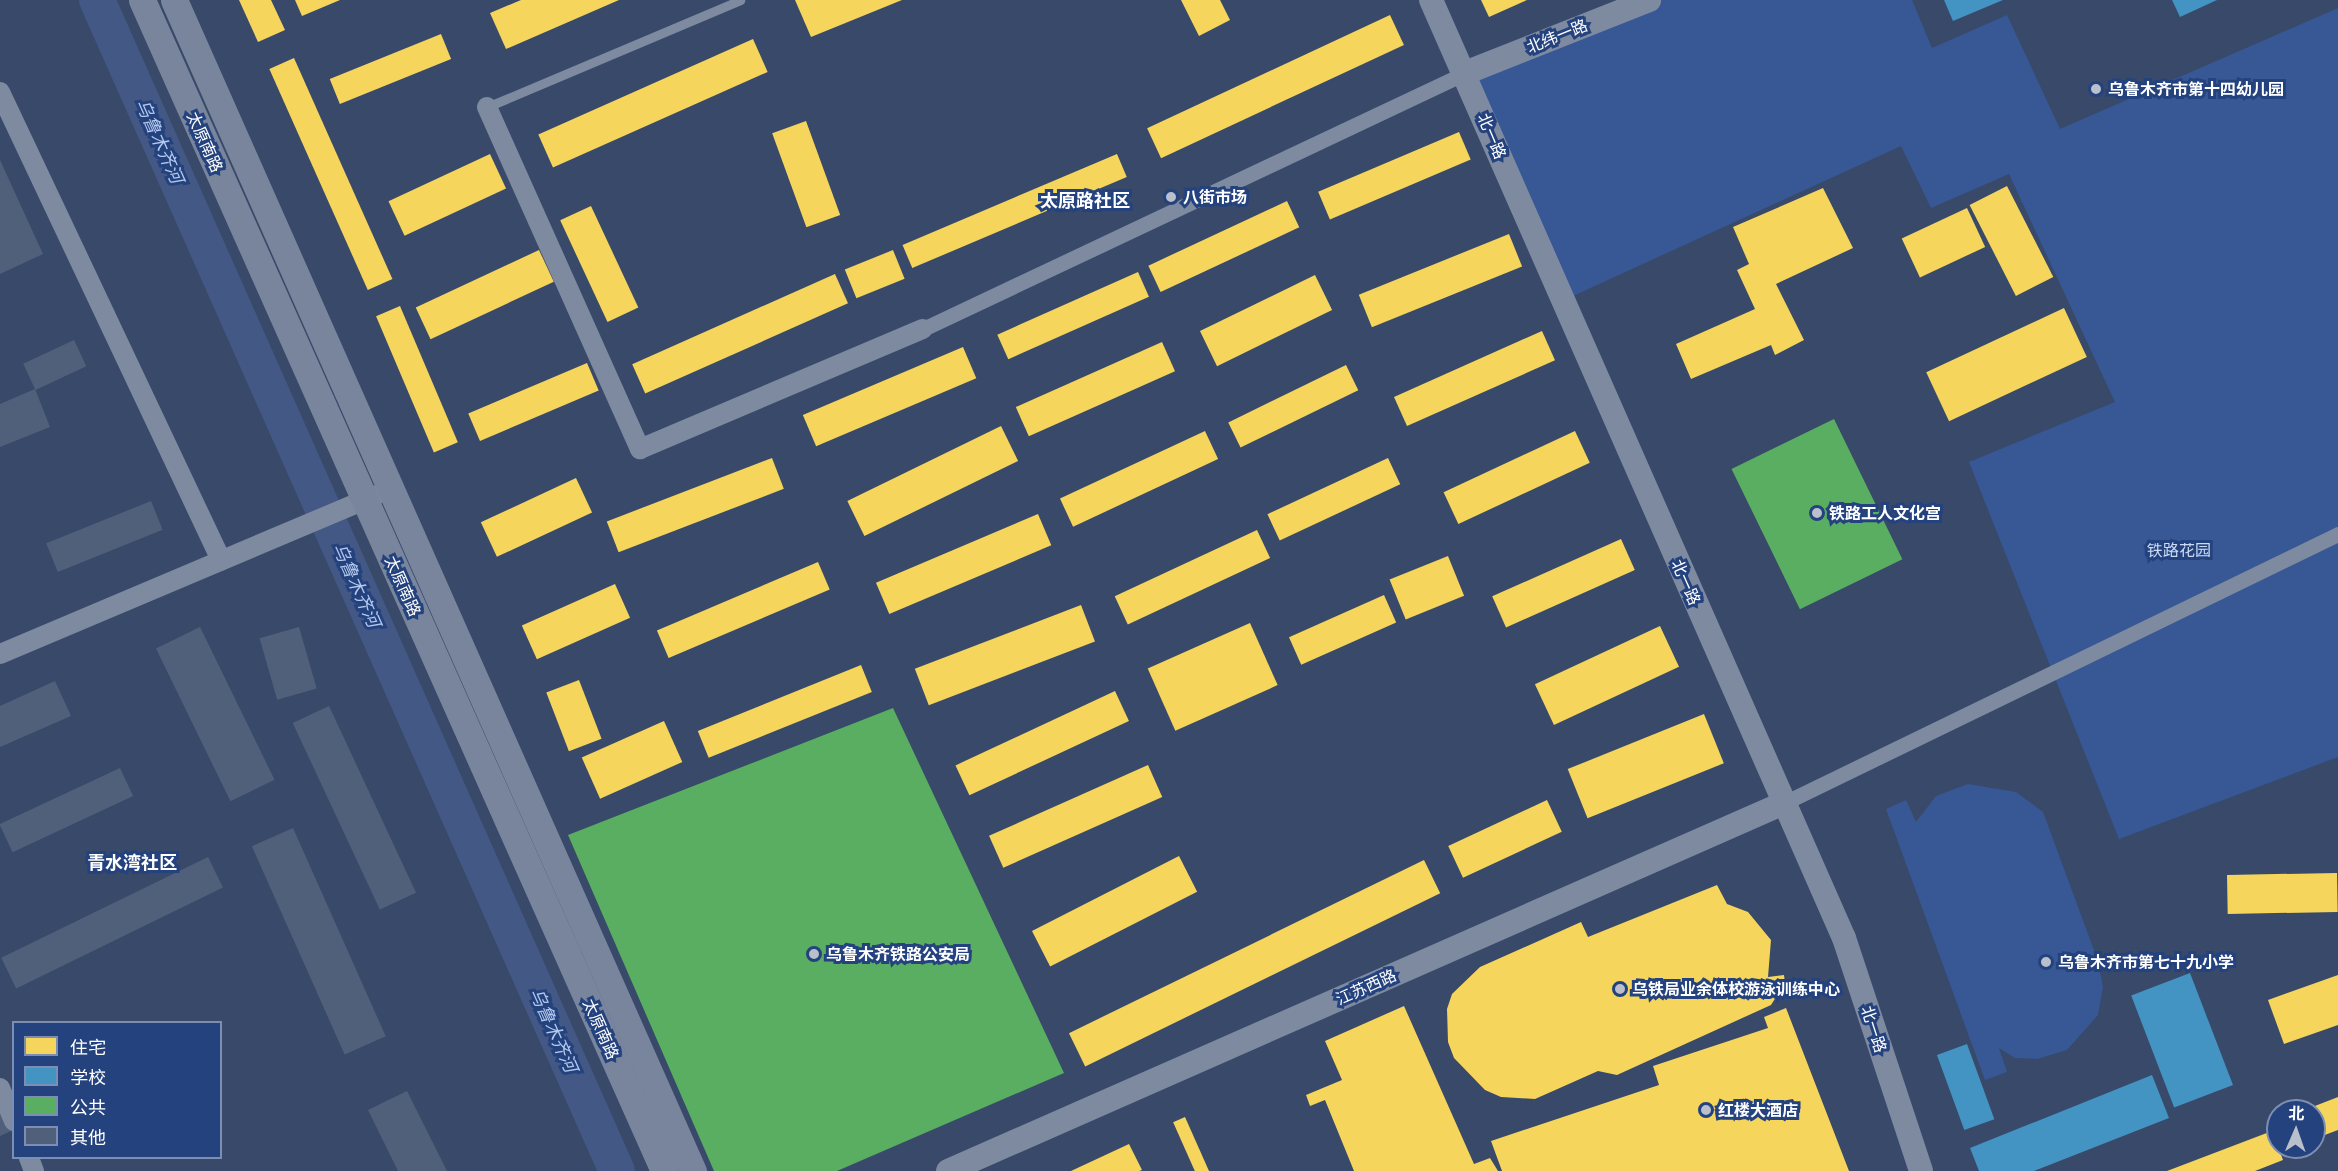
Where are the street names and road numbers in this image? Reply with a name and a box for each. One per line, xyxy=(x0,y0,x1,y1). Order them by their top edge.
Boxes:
street label: 北纬一路 xyxy=(1524,15,1590,57)
street label: 太原南路 xyxy=(183,109,227,175)
street label: 北一路 xyxy=(1474,110,1510,162)
street label: 太原南路 xyxy=(381,553,425,619)
street label: 北一路 xyxy=(1667,556,1705,608)
street label: 江苏西路 xyxy=(1333,965,1399,1009)
street label: 太原南路 xyxy=(579,996,623,1062)
street label: 北一路 xyxy=(1857,1003,1891,1055)

